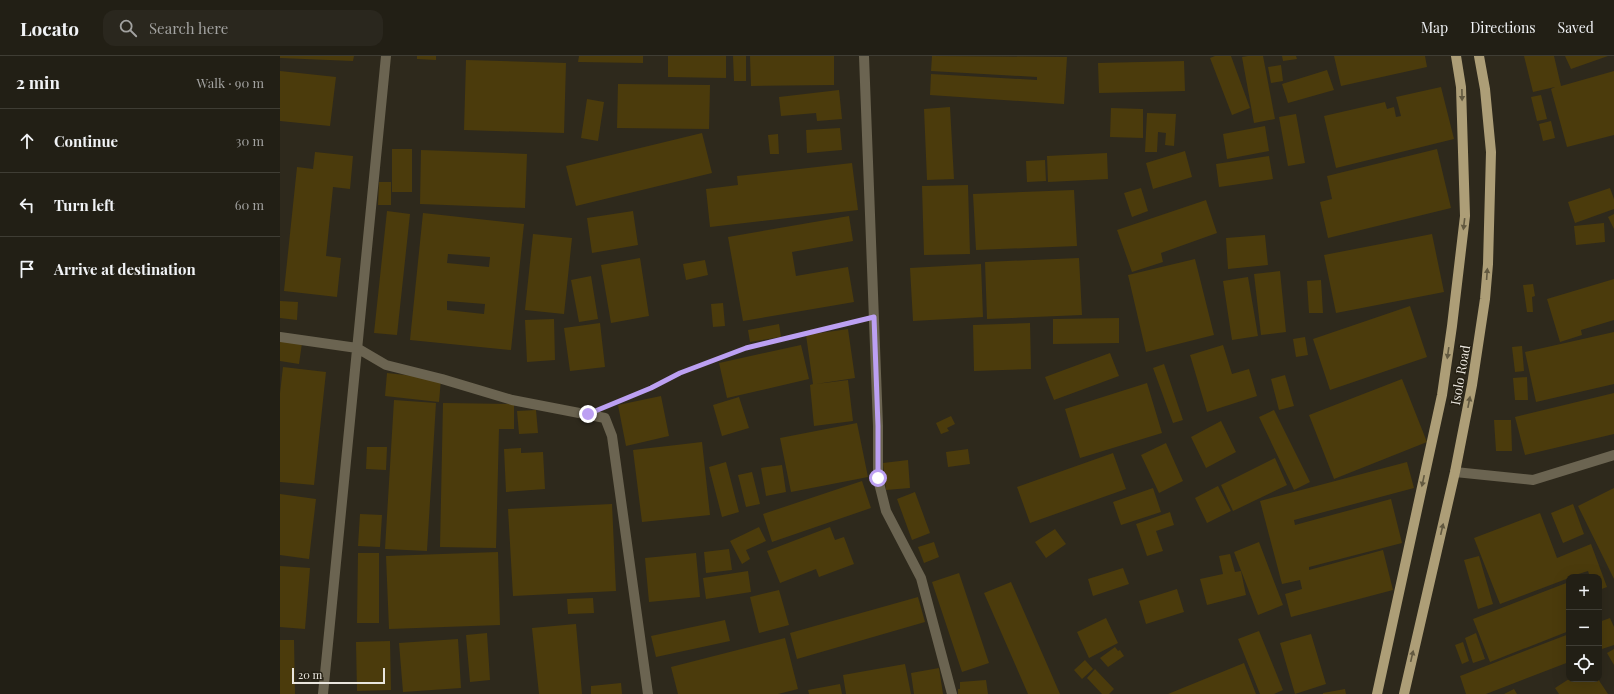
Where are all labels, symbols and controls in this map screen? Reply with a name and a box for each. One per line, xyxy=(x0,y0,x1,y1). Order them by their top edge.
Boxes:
search box xyxy=(103,10,383,46)
text: Locato xyxy=(20,15,79,41)
icon: search xyxy=(117,17,139,39)
text: Search here xyxy=(149,18,228,38)
text: Map xyxy=(1421,18,1448,37)
text: Directions xyxy=(1470,18,1536,37)
text: Saved xyxy=(1558,18,1594,37)
text: 2 min xyxy=(16,71,60,93)
text: Walk · 90 m xyxy=(197,74,264,91)
one-way arrow xyxy=(1458,89,1465,101)
icon: ahead xyxy=(16,130,38,152)
text: Continue xyxy=(54,131,118,151)
text: 30 m xyxy=(236,132,264,149)
icon: left xyxy=(16,194,38,216)
text: Turn left xyxy=(54,195,115,215)
text: 60 m xyxy=(235,196,264,213)
one-way arrow xyxy=(1460,218,1467,230)
icon: arrive xyxy=(16,258,38,280)
text: Arrive at destination xyxy=(54,259,196,279)
one-way arrow xyxy=(1484,268,1491,280)
street label: Isolo Road xyxy=(1446,343,1473,406)
one-way arrow xyxy=(1445,347,1451,360)
one-way arrow xyxy=(1466,396,1472,408)
route end xyxy=(579,405,597,423)
route start xyxy=(869,469,887,487)
one-way arrow xyxy=(1420,475,1426,487)
one-way arrow xyxy=(1439,523,1445,535)
map controls xyxy=(1566,574,1602,682)
button: + xyxy=(1566,574,1602,610)
button: − xyxy=(1566,610,1602,646)
button: locate xyxy=(1566,646,1602,682)
one-way arrow xyxy=(1410,650,1416,662)
scale bar xyxy=(292,666,385,685)
text: 20 m xyxy=(298,667,322,682)

